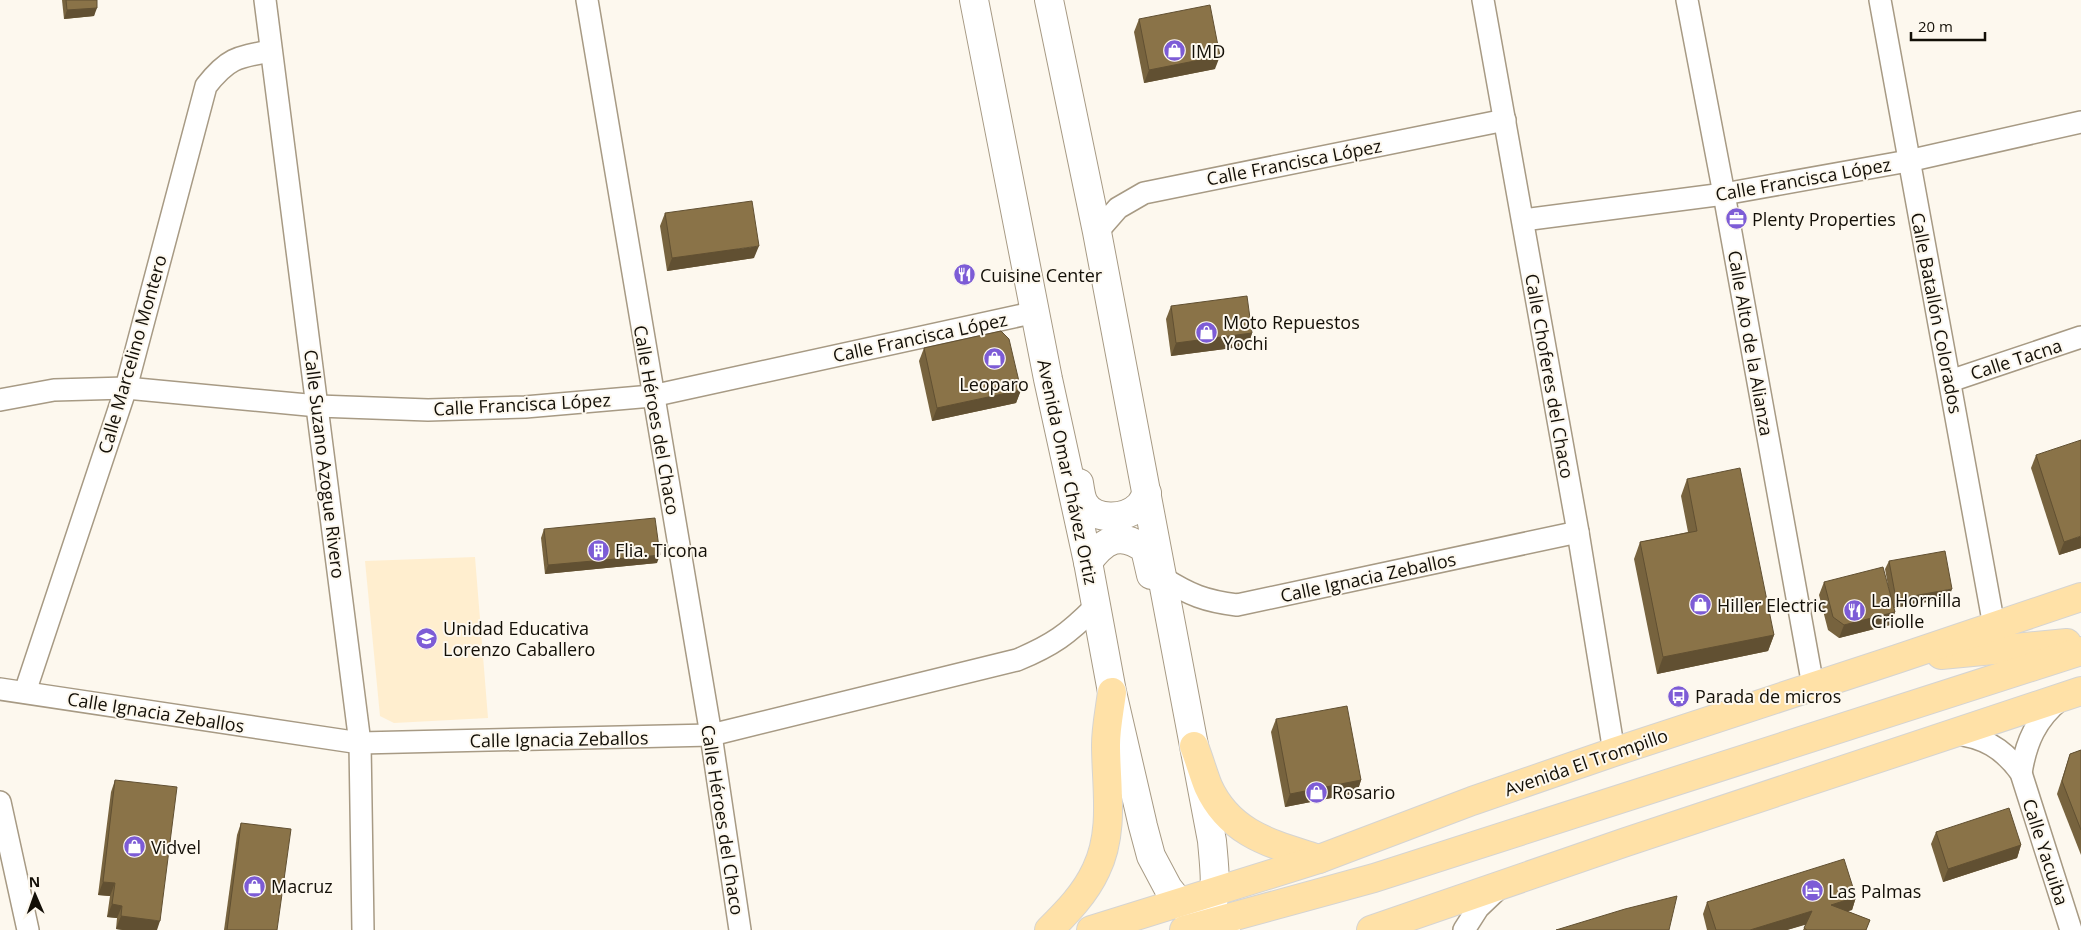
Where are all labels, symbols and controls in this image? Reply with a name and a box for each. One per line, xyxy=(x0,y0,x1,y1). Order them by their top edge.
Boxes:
scale bar xyxy=(1911,10,1985,42)
text: 20 m xyxy=(1918,16,1953,36)
shop icon: IMD xyxy=(1163,39,1187,63)
place label: IMD xyxy=(1191,39,1225,63)
street label: Calle Francisca López xyxy=(1204,133,1384,191)
street label: Calle Francisca López xyxy=(1713,152,1893,206)
office icon: Plenty Properties xyxy=(1724,207,1748,231)
place label: Plenty Properties xyxy=(1752,207,1896,231)
street label: Calle Batallón Colorados xyxy=(1906,210,1968,416)
street label: Calle Alto de la Alianza xyxy=(1723,248,1779,438)
street label: Calle Marcelino Montero xyxy=(92,252,172,456)
restaurant icon: Cuisine Center xyxy=(952,263,976,287)
place label: Cuisine Center xyxy=(980,263,1103,287)
street label: Calle Choferes del Chaco xyxy=(1520,272,1580,480)
street label: Calle Francisca López xyxy=(831,307,1009,367)
place label: Moto Repuestos Yochi xyxy=(1223,310,1360,355)
shop icon: Moto Repuestos Yochi xyxy=(1195,320,1219,344)
street label: Calle Héroes del Chaco xyxy=(628,323,686,517)
street label: Calle Tacna xyxy=(1967,333,2065,385)
shop icon: Leoparo xyxy=(982,347,1006,371)
street label: Calle Suzano Azogue Rivero xyxy=(299,348,351,580)
street label: Avenida Omar Chávez Ortiz xyxy=(1032,357,1104,587)
place label: Leoparo xyxy=(959,372,1029,396)
street label: Calle Francisca López xyxy=(433,387,611,421)
building icon: Flia. Ticona xyxy=(587,538,611,562)
place label: Flia. Ticona xyxy=(615,538,708,562)
street label: Calle Ignacia Zeballos xyxy=(1278,547,1458,607)
place label: La Hornilla Criolle xyxy=(1871,588,1961,633)
shop icon: Hiller Electric xyxy=(1689,593,1713,617)
place label: Hiller Electric xyxy=(1717,593,1827,617)
restaurant icon: La Hornilla Criolle xyxy=(1843,598,1867,622)
place label: Unidad Educativa Lorenzo Caballero xyxy=(443,616,595,661)
school or university icon: Unidad Educativa Lorenzo Caballero xyxy=(415,626,439,650)
bus stop icon: Parada de micros xyxy=(1667,684,1691,708)
place label: Parada de micros xyxy=(1695,684,1841,708)
street label: Calle Ignacia Zeballos xyxy=(66,686,246,738)
street label: Calle Héroes del Chaco xyxy=(696,723,750,917)
street label: Avenida El Trompillo xyxy=(1501,723,1671,801)
street label: Calle Ignacia Zeballos xyxy=(469,725,649,753)
shop icon: Rosario xyxy=(1304,780,1328,804)
place label: Rosario xyxy=(1332,780,1395,804)
street label: Calle Yacuiba xyxy=(2018,796,2074,908)
shop icon: Vidvel xyxy=(123,835,147,859)
place label: Vidvel xyxy=(151,835,201,859)
north arrow xyxy=(10,870,60,920)
text: N xyxy=(29,872,41,891)
shop icon: Macruz xyxy=(243,874,267,898)
place label: Macruz xyxy=(271,874,333,898)
hotel icon: Las Palmas xyxy=(1800,879,1824,903)
place label: Las Palmas xyxy=(1828,879,1921,903)

